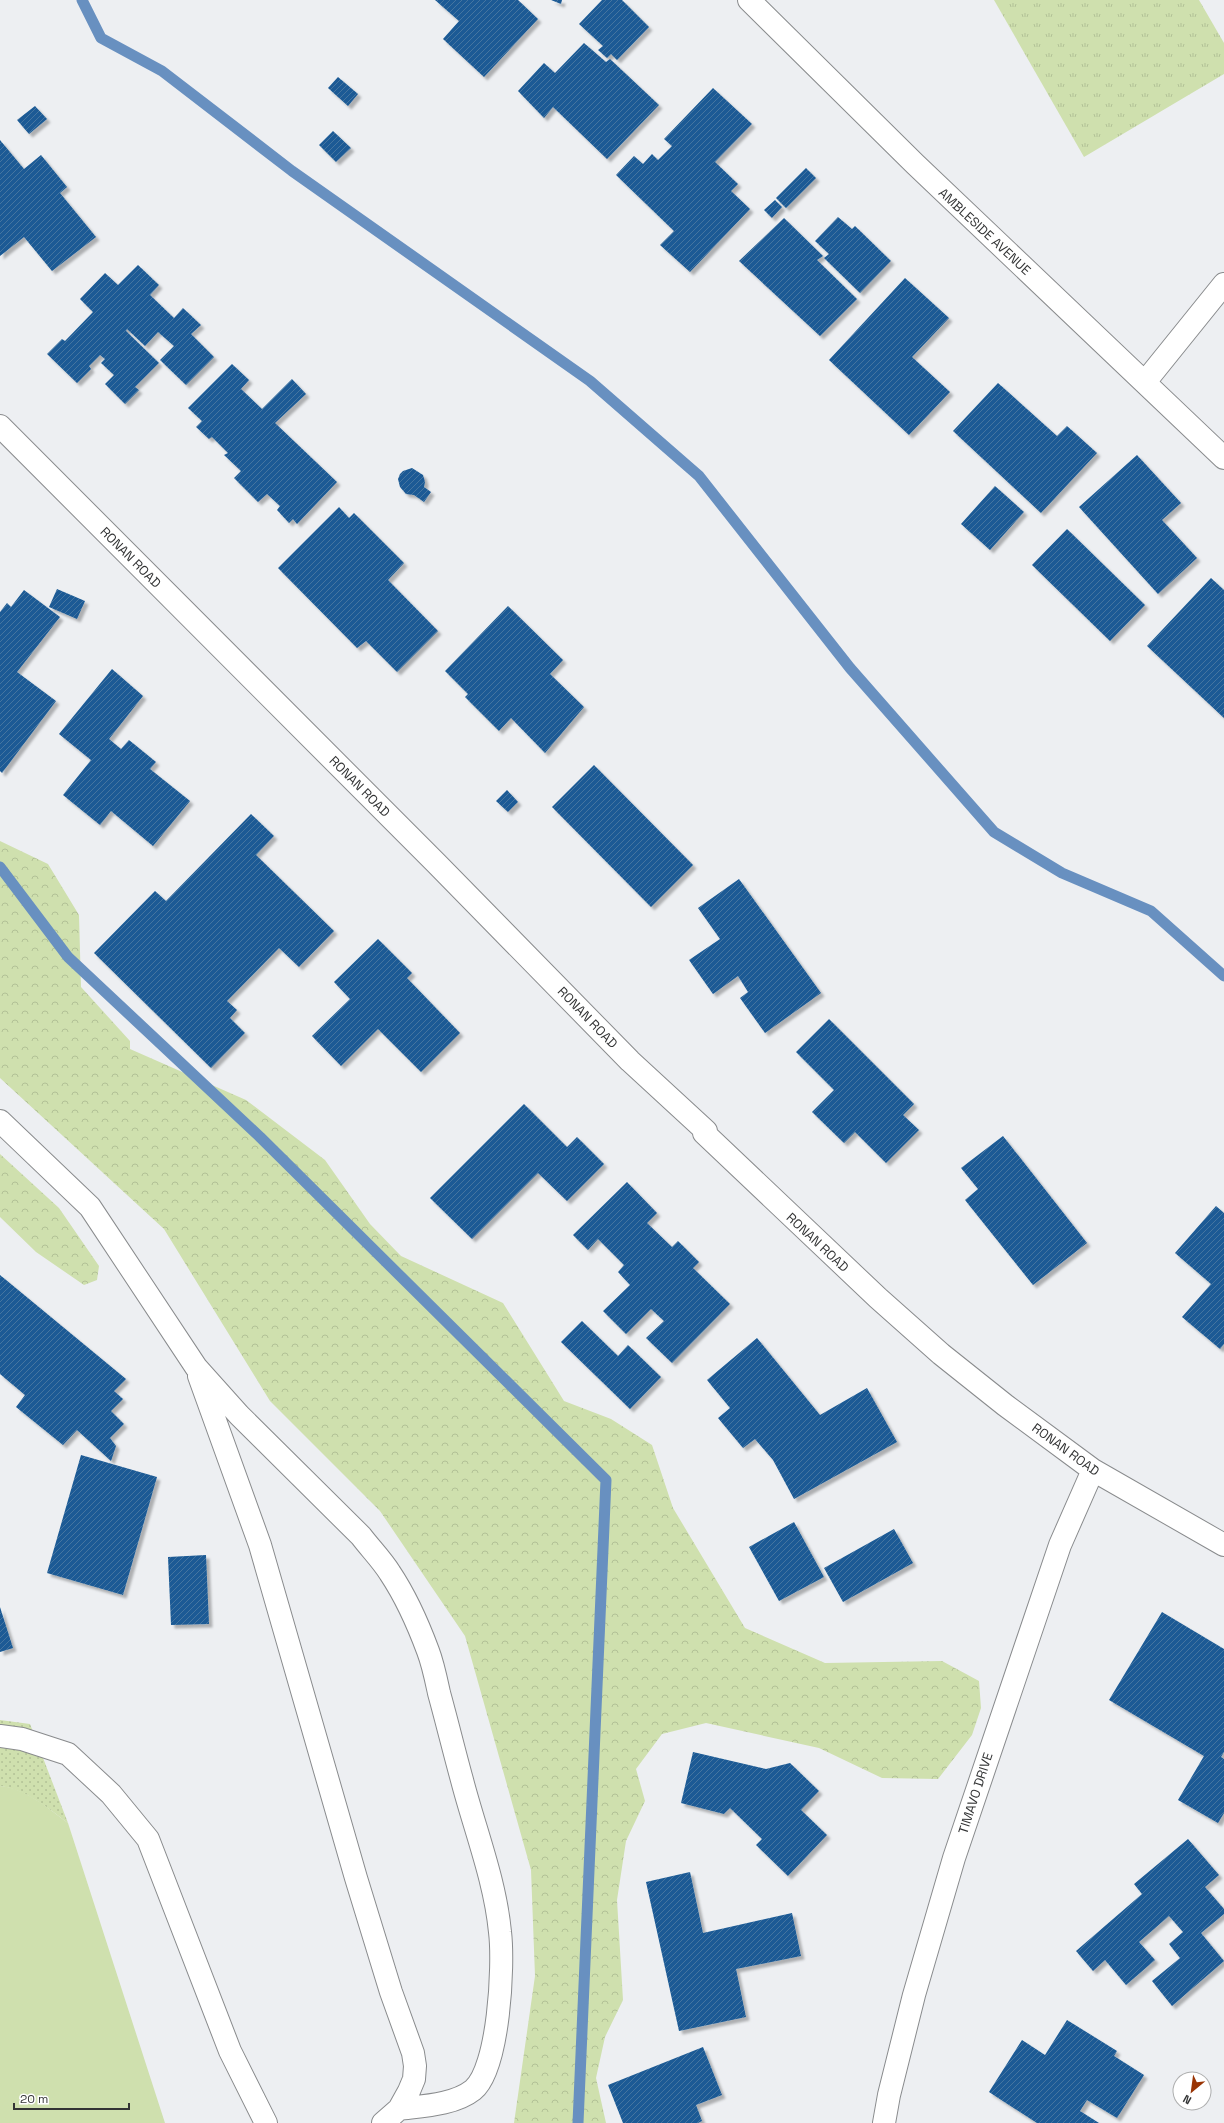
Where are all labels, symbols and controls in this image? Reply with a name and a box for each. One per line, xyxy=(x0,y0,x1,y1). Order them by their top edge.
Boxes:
street label: AMBLESIDE AVENUE xyxy=(935,184,1034,279)
street label: RONAN ROAD xyxy=(97,523,165,591)
street label: RONAN ROAD xyxy=(326,752,394,820)
street label: RONAN ROAD xyxy=(554,983,621,1052)
street label: RONAN ROAD xyxy=(783,1209,852,1276)
street label: RONAN ROAD xyxy=(1029,1419,1103,1480)
street label: TIMAVO DRIVE xyxy=(954,1750,997,1836)
north arrow xyxy=(1172,2071,1212,2111)
scale bar xyxy=(14,2085,129,2111)
text: 20 m xyxy=(20,2091,48,2107)
text: N xyxy=(1181,2092,1194,2108)

